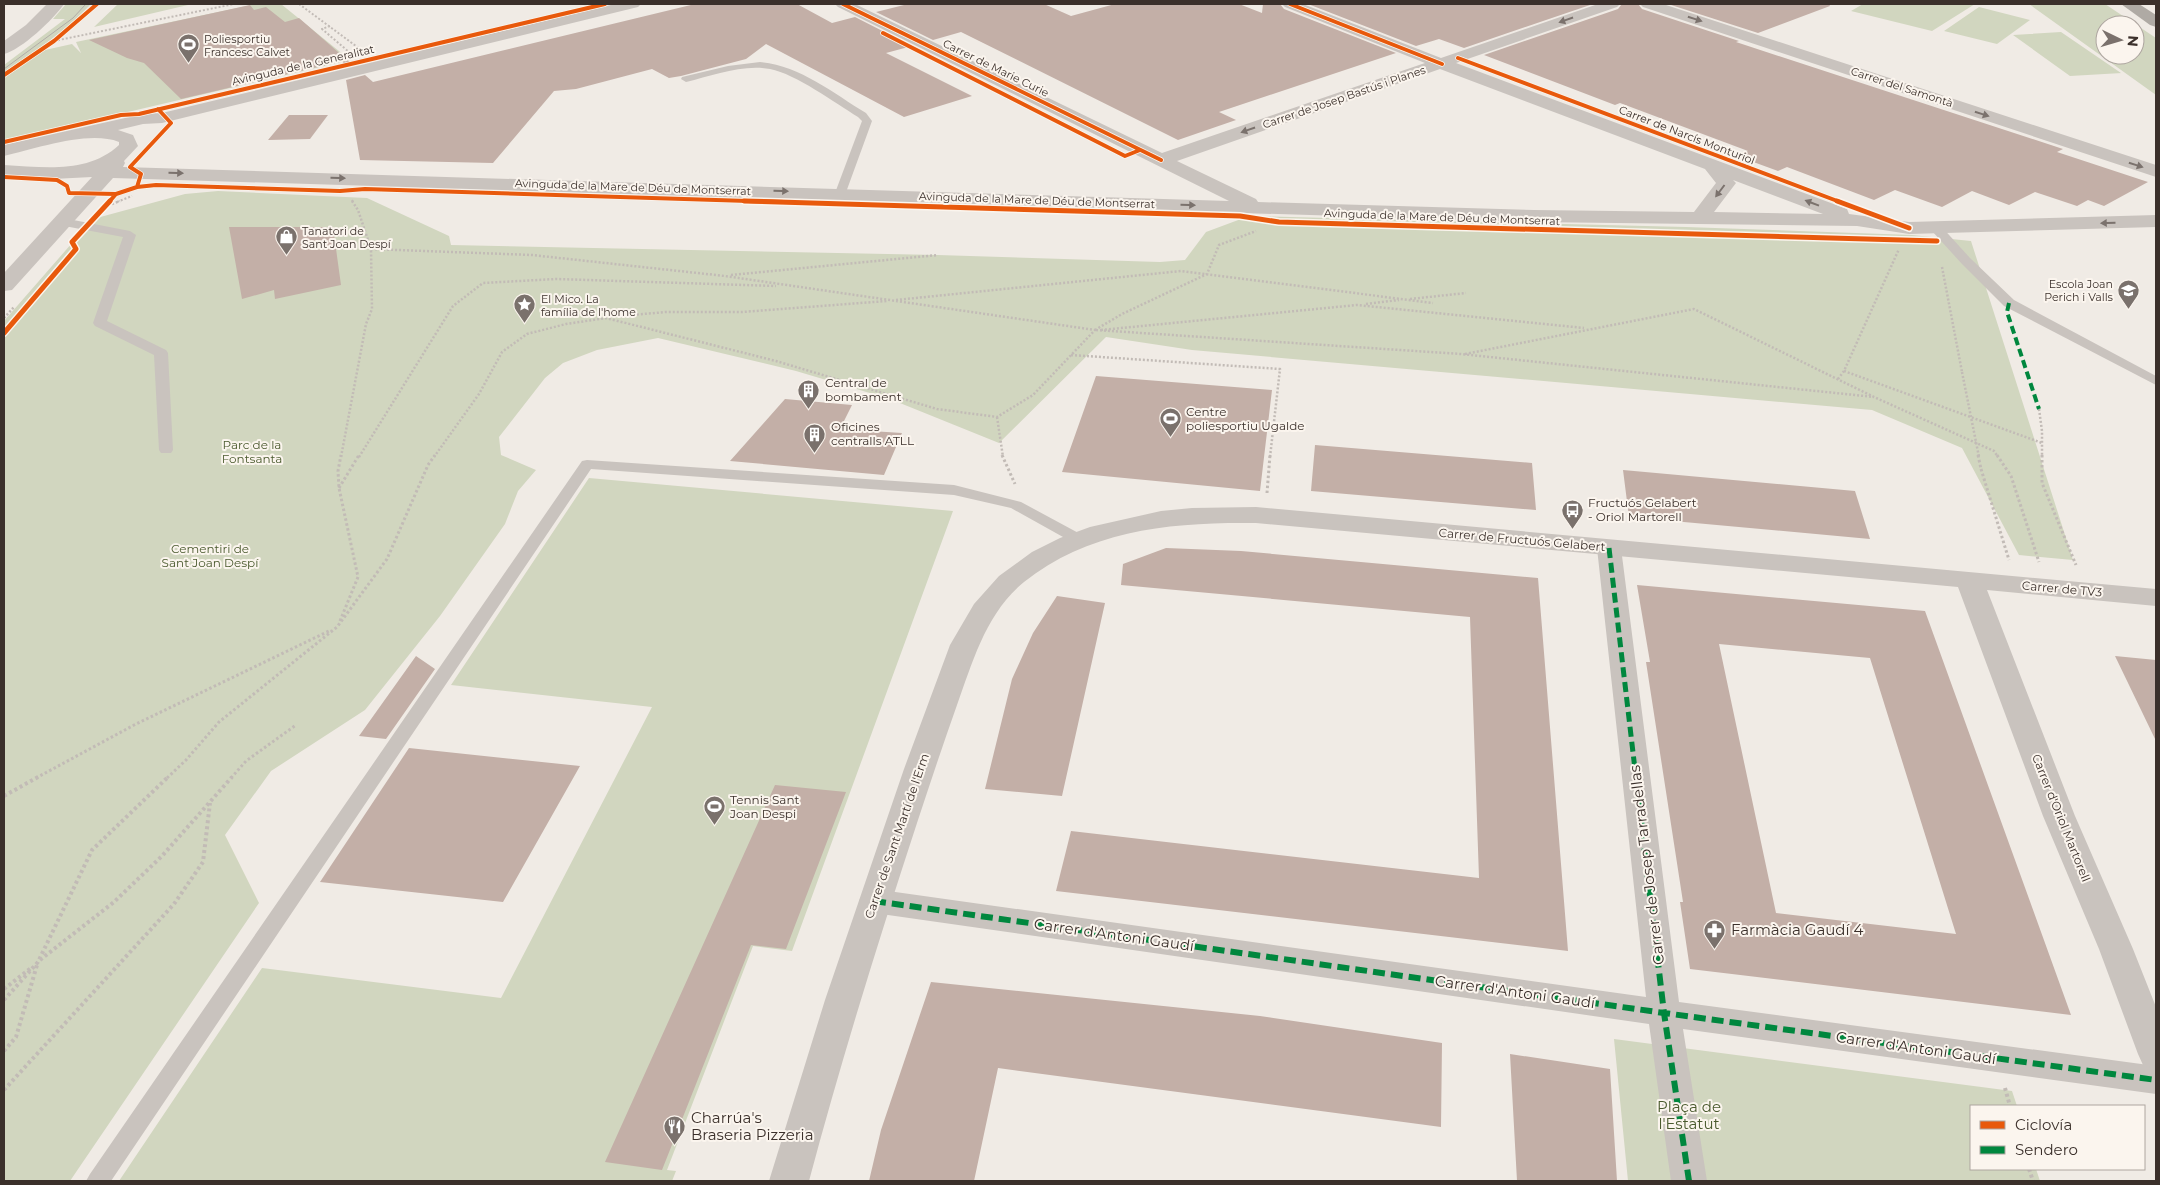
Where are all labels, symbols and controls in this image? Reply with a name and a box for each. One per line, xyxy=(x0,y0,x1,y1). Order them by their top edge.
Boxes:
north arrow xyxy=(2095,15,2145,65)
one-way arrow xyxy=(1687,16,1702,23)
one-way arrow xyxy=(1559,17,1574,24)
place label: Poliesportiu Francesc Calvet xyxy=(204,32,291,59)
sports icon: Poliesportiu Francesc Calvet xyxy=(176,33,200,64)
text: N xyxy=(2123,35,2142,48)
street label: Carrer de Marie Curie xyxy=(941,36,1052,100)
street label: Avinguda de la Generalitat xyxy=(230,42,376,88)
street label: Carrer de Josep Bastús i Planes xyxy=(1261,62,1428,132)
street label: Carrer del Samontà xyxy=(1849,64,1955,110)
street label: Carrer de Narcís Monturiol xyxy=(1617,103,1757,167)
one-way arrow xyxy=(1975,110,1990,118)
one-way arrow xyxy=(1240,127,1255,134)
one-way arrow xyxy=(2129,161,2144,169)
one-way arrow xyxy=(168,169,184,177)
one-way arrow xyxy=(331,174,347,182)
street label: Avinguda de la Mare de Déu de Montserrat xyxy=(515,176,752,198)
one-way arrow xyxy=(1714,184,1725,197)
one-way arrow xyxy=(773,188,789,196)
street label: Avinguda de la Mare de Déu de Montserrat xyxy=(919,189,1156,211)
one-way arrow xyxy=(1804,199,1819,207)
one-way arrow xyxy=(1180,202,1196,210)
street label: Avinguda de la Mare de Déu de Montserrat xyxy=(1324,206,1561,228)
one-way arrow xyxy=(2099,219,2115,227)
place label: Tanatori de Sant Joan Despí xyxy=(302,224,392,251)
shop icon: Tanatori de Sant Joan Despí xyxy=(274,225,298,256)
place label: Escola Joan Perich i Valls xyxy=(2044,277,2114,304)
school or university icon: Escola Joan Perich i Valls xyxy=(2117,278,2141,309)
place label: El Mico. La família de l'home xyxy=(541,292,636,319)
place icon: El Mico. La família de l'home xyxy=(513,293,537,324)
place label: Central de bombament xyxy=(825,375,902,404)
building icon: Central de bombament xyxy=(797,378,821,409)
place label: Centre poliesportiu Ugalde xyxy=(1186,404,1305,433)
sports icon: Centre poliesportiu Ugalde xyxy=(1158,407,1182,438)
place label: Oficines centralls ATLL xyxy=(831,419,914,448)
building icon: Oficines centralls ATLL xyxy=(803,422,827,453)
park label: Parc de la Fontsanta xyxy=(222,437,282,466)
place label: Fructuós Gelabert - Oriol Martorell xyxy=(1588,495,1697,524)
bus stop icon: Fructuós Gelabert - Oriol Martorell xyxy=(1560,498,1584,529)
street label: Carrer de Fructuós Gelabert xyxy=(1438,525,1606,554)
park label: Cementiri de Sant Joan Despí xyxy=(162,541,259,570)
street label: Carrer de TV3 xyxy=(2021,578,2103,600)
street label: Carrer de Sant Martí de l'Erm xyxy=(861,751,932,920)
street label: Carrer d'Oriol Martorell xyxy=(2029,752,2094,884)
street label: Carrer de Josep Tarradellas xyxy=(1625,764,1668,966)
place label: Tennis Sant Joan Despi xyxy=(729,792,800,821)
sports icon: Tennis Sant Joan Despi xyxy=(702,795,726,826)
street label: Carrer d'Antoni Gaudí xyxy=(1033,914,1196,955)
pharmacy icon: Farmàcia Gaudí 4 xyxy=(1703,918,1727,949)
place label: Farmàcia Gaudí 4 xyxy=(1731,920,1863,939)
street label: Carrer d'Antoni Gaudí xyxy=(1434,971,1597,1012)
street label: Carrer d'Antoni Gaudí xyxy=(1835,1027,1998,1068)
park label: Plaça de l'Estatut xyxy=(1657,1097,1721,1133)
legend xyxy=(1970,1105,2145,1170)
place label: Charrúa's Braseria Pizzeria xyxy=(691,1108,814,1144)
restaurant icon: Charrúa's Braseria Pizzeria xyxy=(663,1115,687,1146)
text: Ciclovía xyxy=(2015,1115,2072,1134)
text: Sendero xyxy=(2015,1140,2078,1159)

